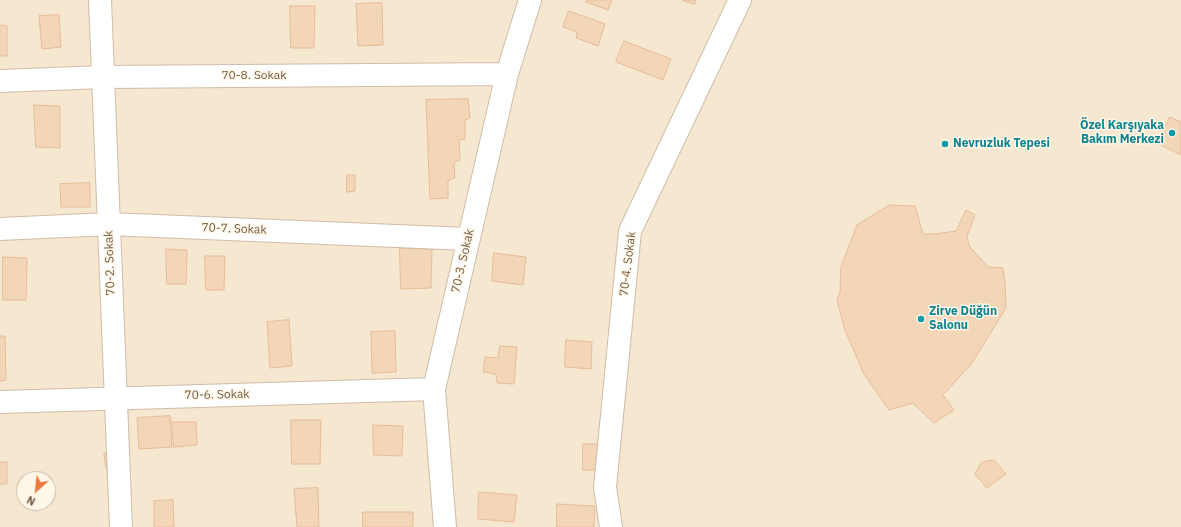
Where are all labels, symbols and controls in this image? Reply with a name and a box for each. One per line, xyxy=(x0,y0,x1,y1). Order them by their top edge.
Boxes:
street label: 70-8. Sokak xyxy=(221,69,287,83)
place label: Özel Karşıyaka Bakım Merkezi xyxy=(1080,119,1164,147)
marker: Özel Karşıyaka Bakım Merkezi xyxy=(1167,128,1177,138)
place label: Nevruzluk Tepesi xyxy=(953,137,1050,151)
marker: Nevruzluk Tepesi xyxy=(940,139,950,149)
street label: 70-7. Sokak xyxy=(201,221,267,237)
street label: 70-3. Sokak xyxy=(449,228,477,294)
street label: 70-2. Sokak xyxy=(102,230,118,296)
street label: 70-4. Sokak xyxy=(617,231,639,297)
place label: Zirve Düğün Salonu xyxy=(929,305,997,333)
marker: Zirve Düğün Salonu xyxy=(916,314,926,324)
street label: 70-6. Sokak xyxy=(184,387,250,403)
north arrow xyxy=(16,471,56,511)
text: N xyxy=(24,493,38,509)

